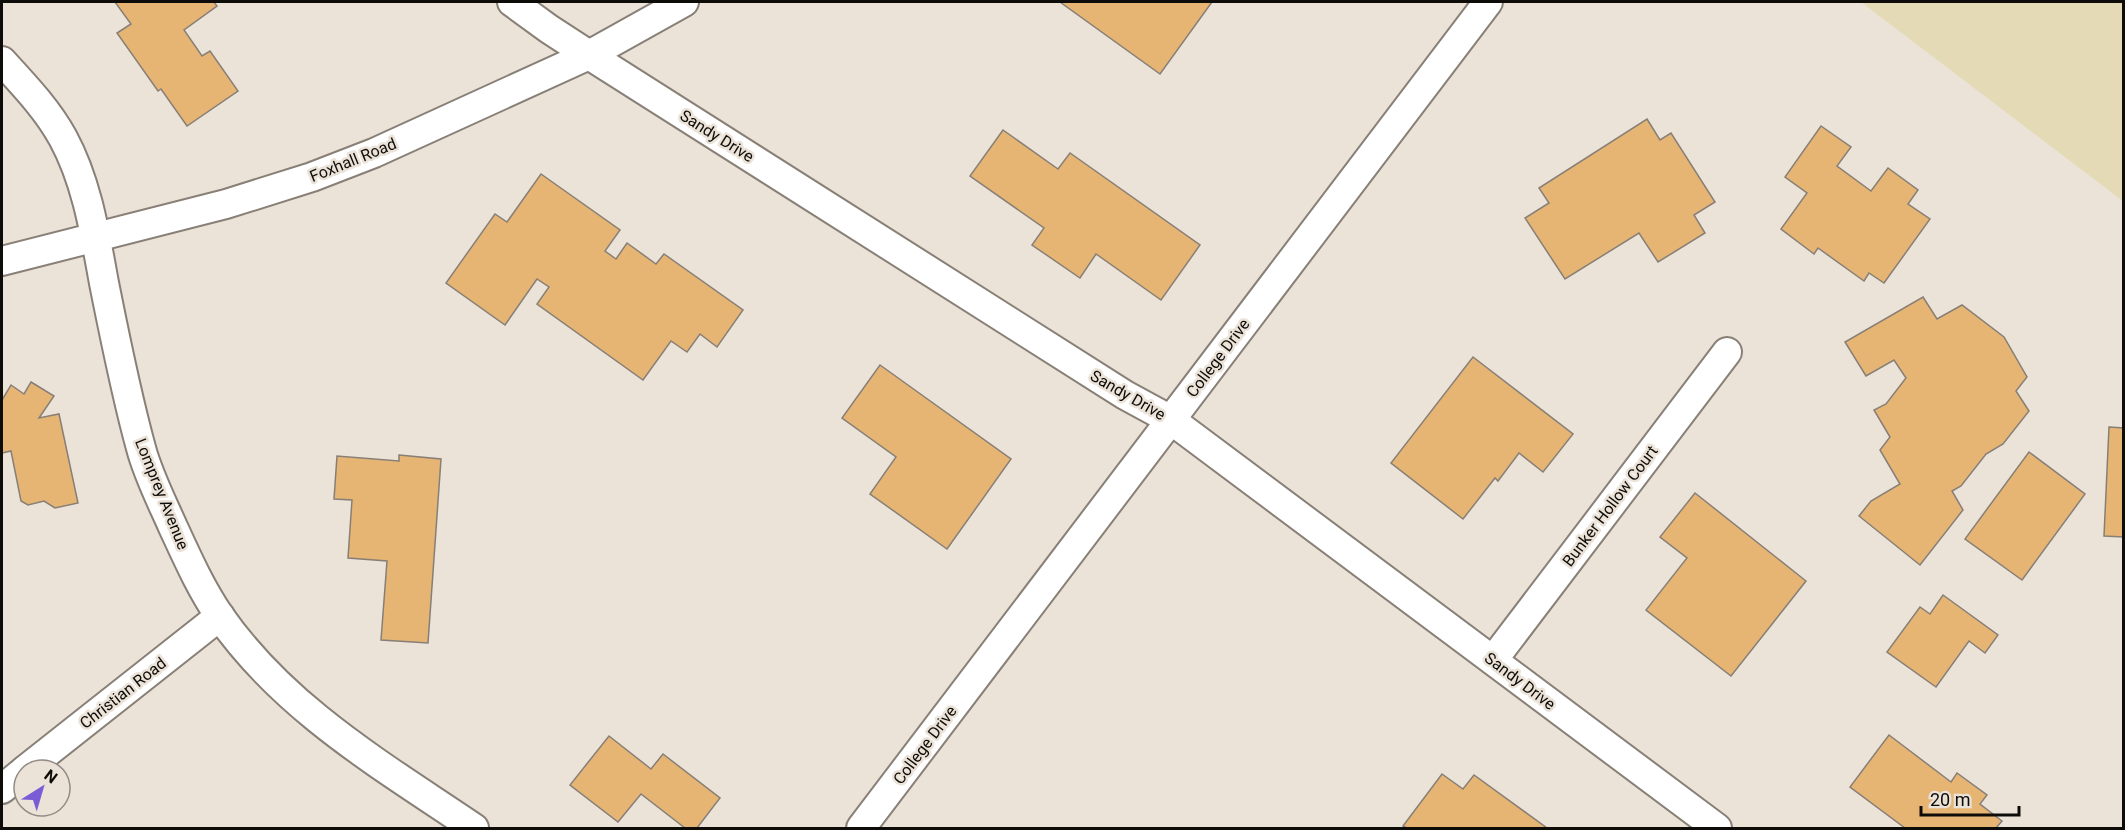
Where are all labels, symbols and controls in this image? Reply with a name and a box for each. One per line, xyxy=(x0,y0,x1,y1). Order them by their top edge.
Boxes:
street label: Sandy Drive xyxy=(677,106,757,166)
street label: Foxhall Road xyxy=(307,134,399,186)
street label: College Drive xyxy=(1182,315,1254,401)
street label: Sandy Drive xyxy=(1087,366,1169,424)
street label: Lomprey Avenue xyxy=(131,436,193,552)
street label: Bunker Hollow Court xyxy=(1558,442,1662,570)
street label: Sandy Drive xyxy=(1481,648,1559,714)
street label: Christian Road xyxy=(76,653,170,733)
street label: College Drive xyxy=(889,702,961,788)
north arrow xyxy=(12,758,72,818)
text: N xyxy=(40,765,61,787)
scale bar xyxy=(1921,779,2018,817)
text: 20 m xyxy=(1930,789,1970,810)

